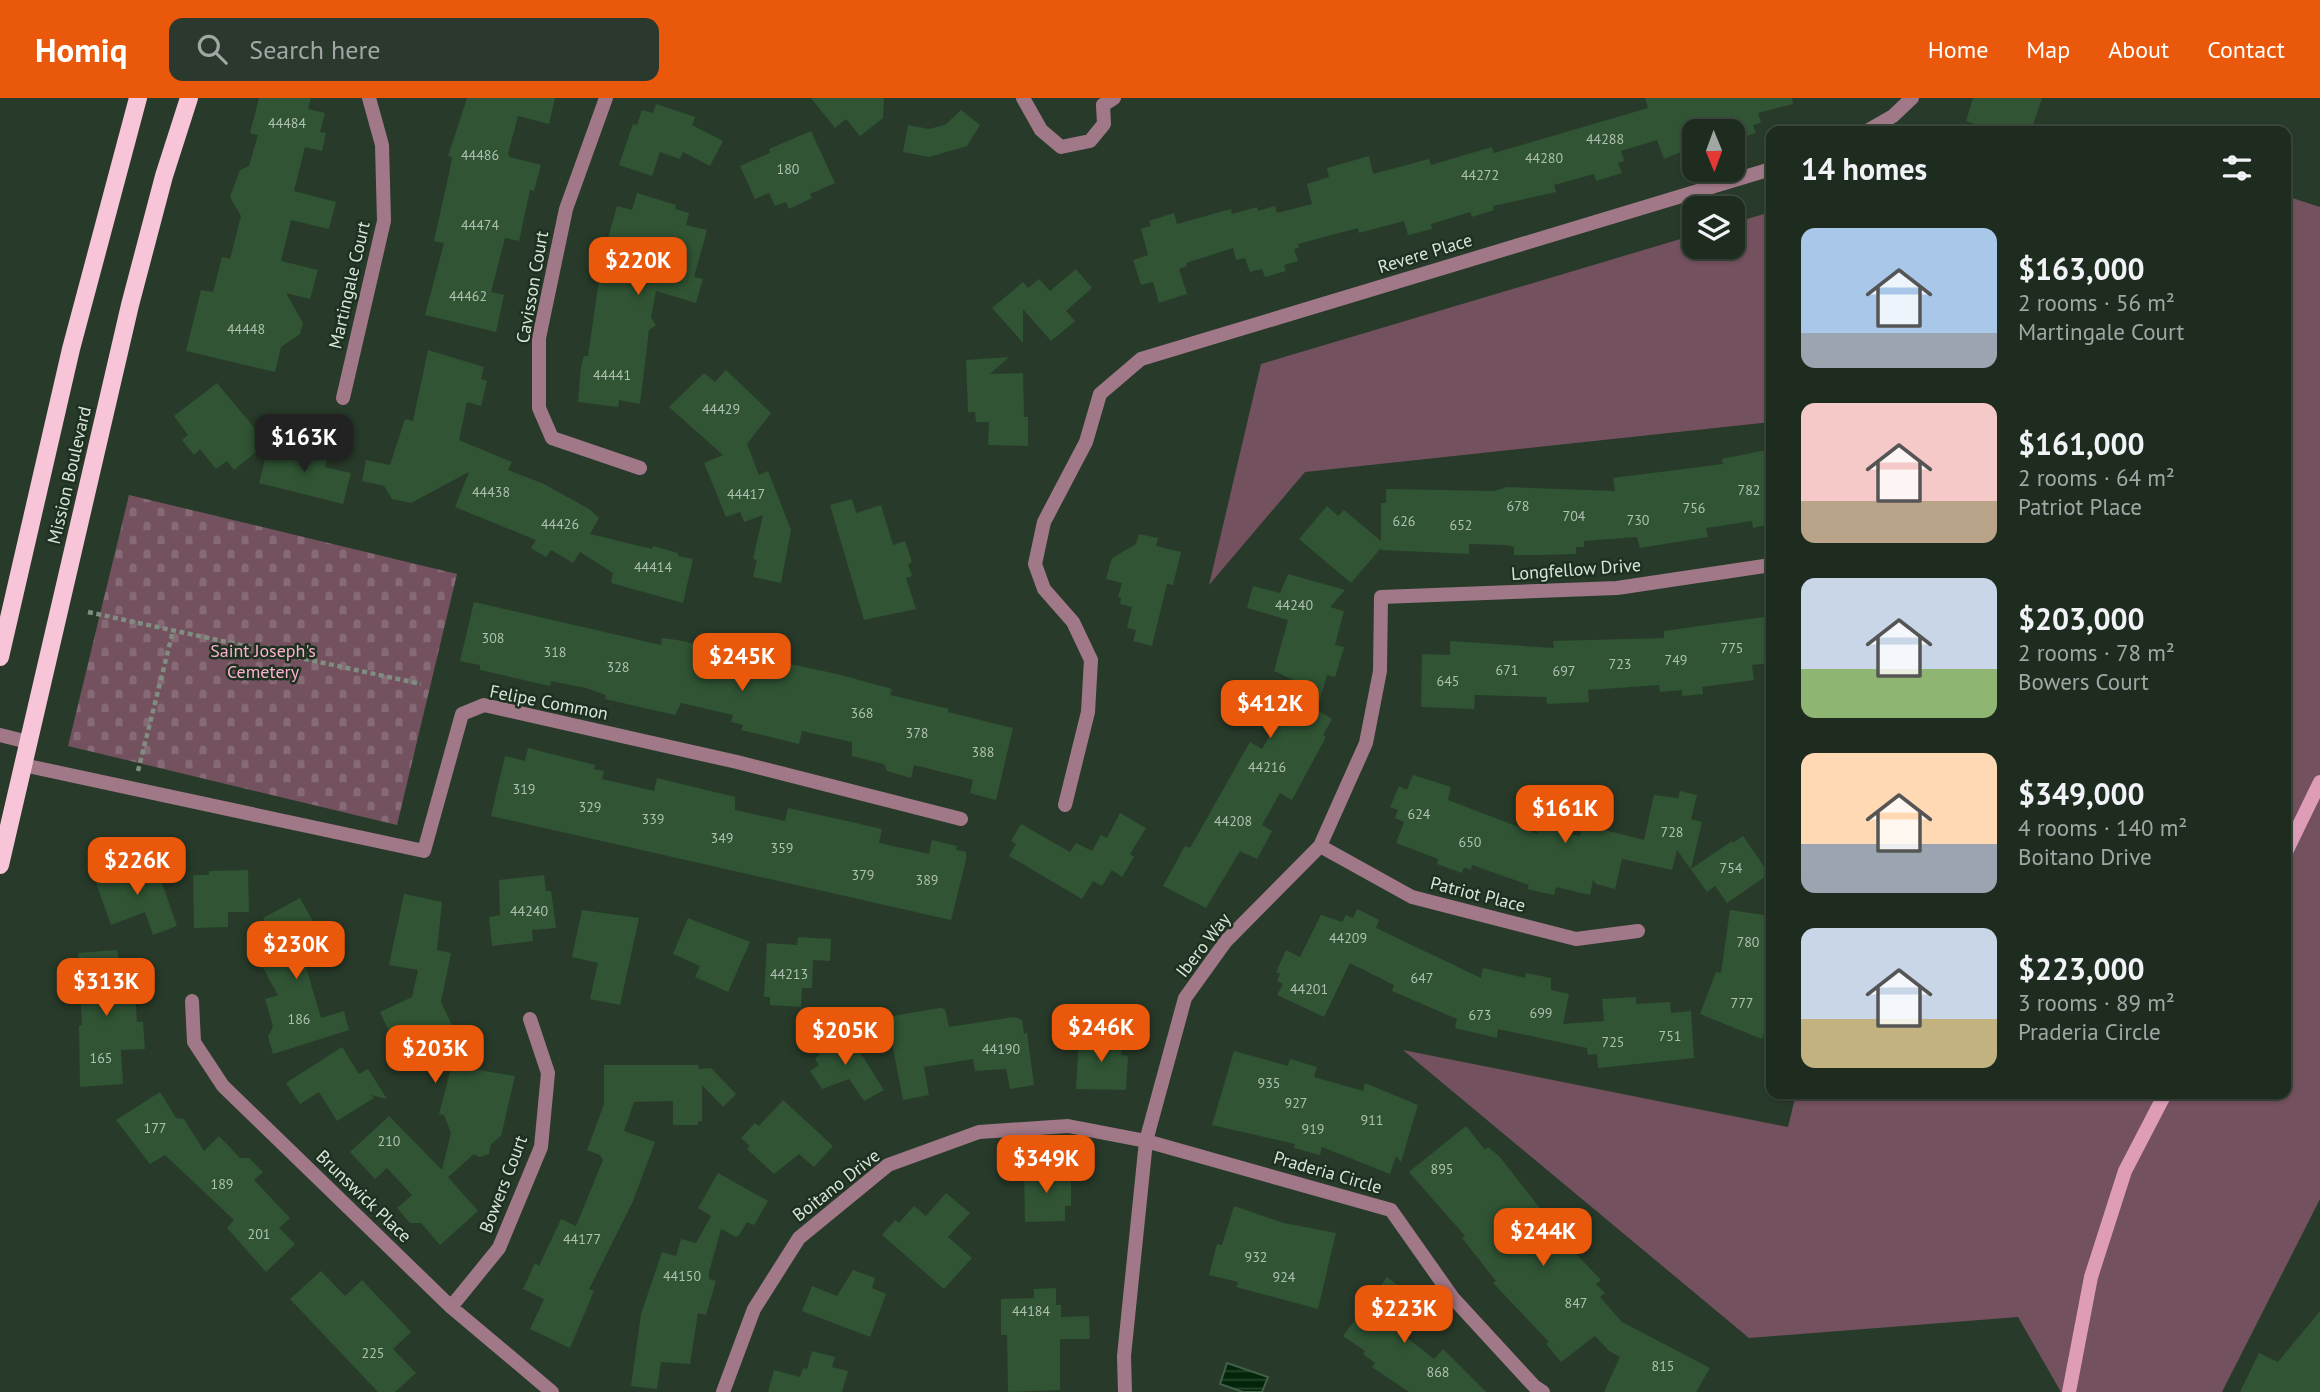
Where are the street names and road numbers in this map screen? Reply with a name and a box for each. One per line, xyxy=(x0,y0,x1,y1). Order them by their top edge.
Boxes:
street label: Martingale Court xyxy=(323,219,375,351)
street label: Revere Place xyxy=(1375,228,1475,278)
street label: Cavisson Court xyxy=(511,229,553,345)
street label: Mission Boulevard xyxy=(42,404,96,546)
street label: Longfellow Drive xyxy=(1510,553,1642,585)
street label: Felipe Common xyxy=(488,679,610,725)
street label: Patriot Place xyxy=(1428,871,1528,917)
street label: Ibero Way xyxy=(1171,908,1236,982)
street label: Bowers Court xyxy=(474,1132,532,1236)
street label: Boitano Drive xyxy=(788,1144,884,1226)
street label: Brunswick Place xyxy=(311,1145,417,1247)
street label: Praderia Circle xyxy=(1271,1146,1385,1198)

